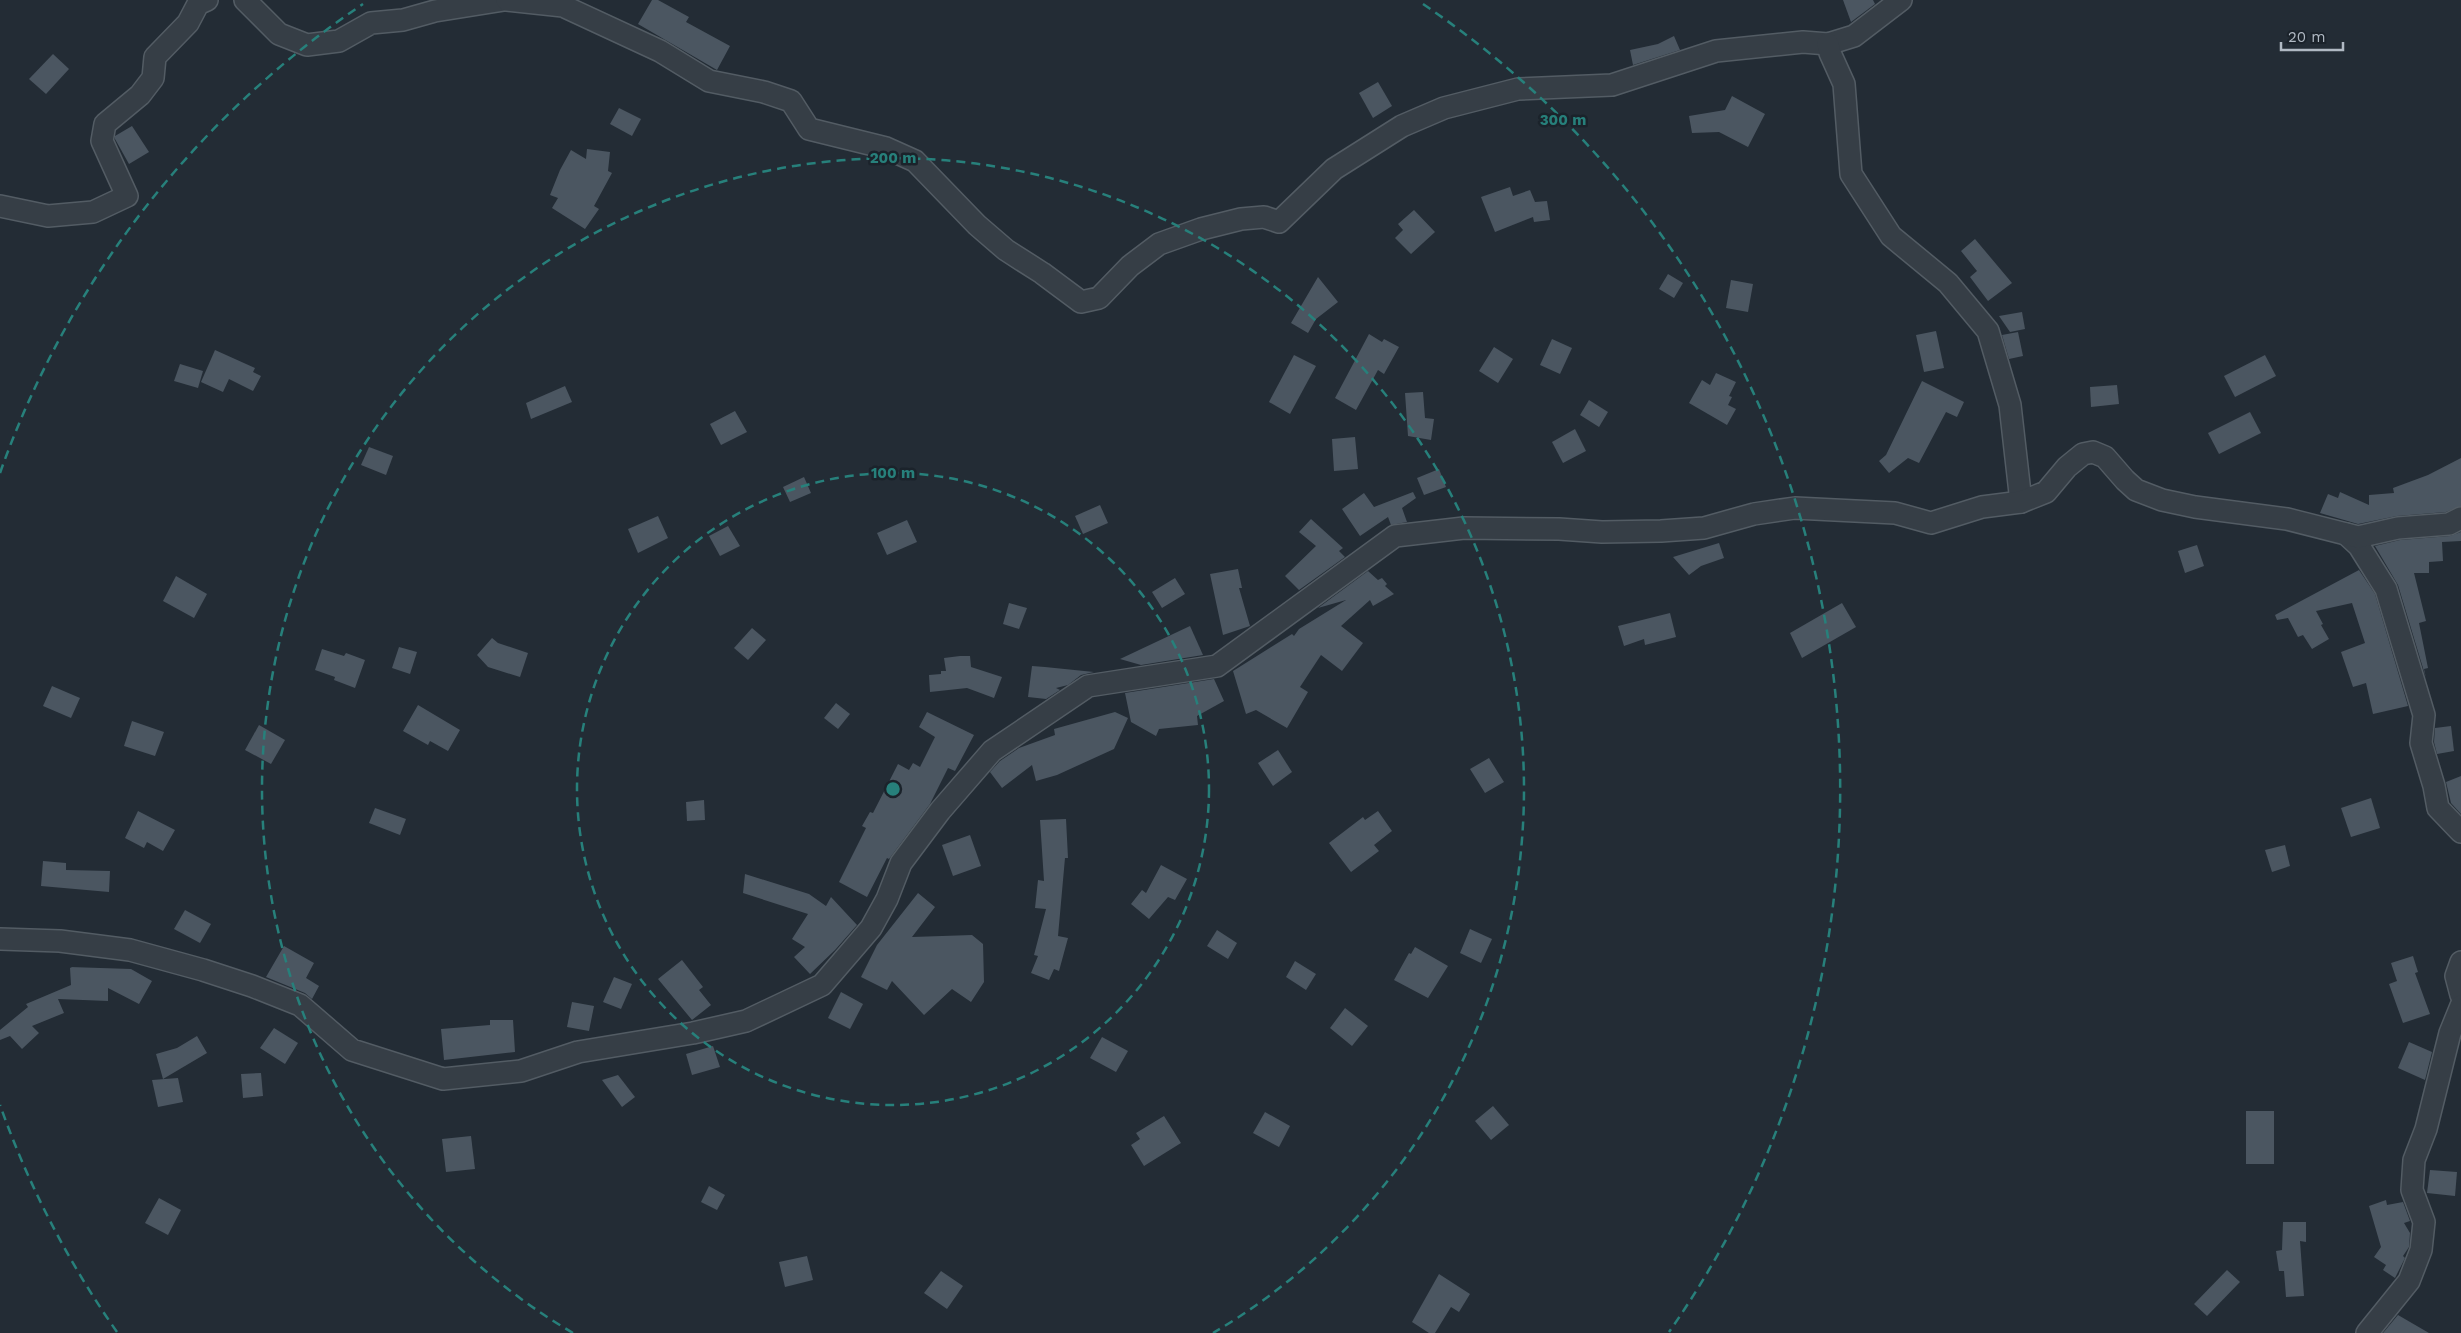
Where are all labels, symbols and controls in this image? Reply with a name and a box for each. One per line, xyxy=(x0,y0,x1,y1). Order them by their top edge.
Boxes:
scale bar xyxy=(2281,20,2344,52)
text: 20 m xyxy=(2288,28,2326,46)
text: 300 m xyxy=(1540,111,1586,129)
text: 200 m xyxy=(870,149,916,167)
text: 100 m xyxy=(871,464,915,482)
centre of rings xyxy=(884,780,902,798)

